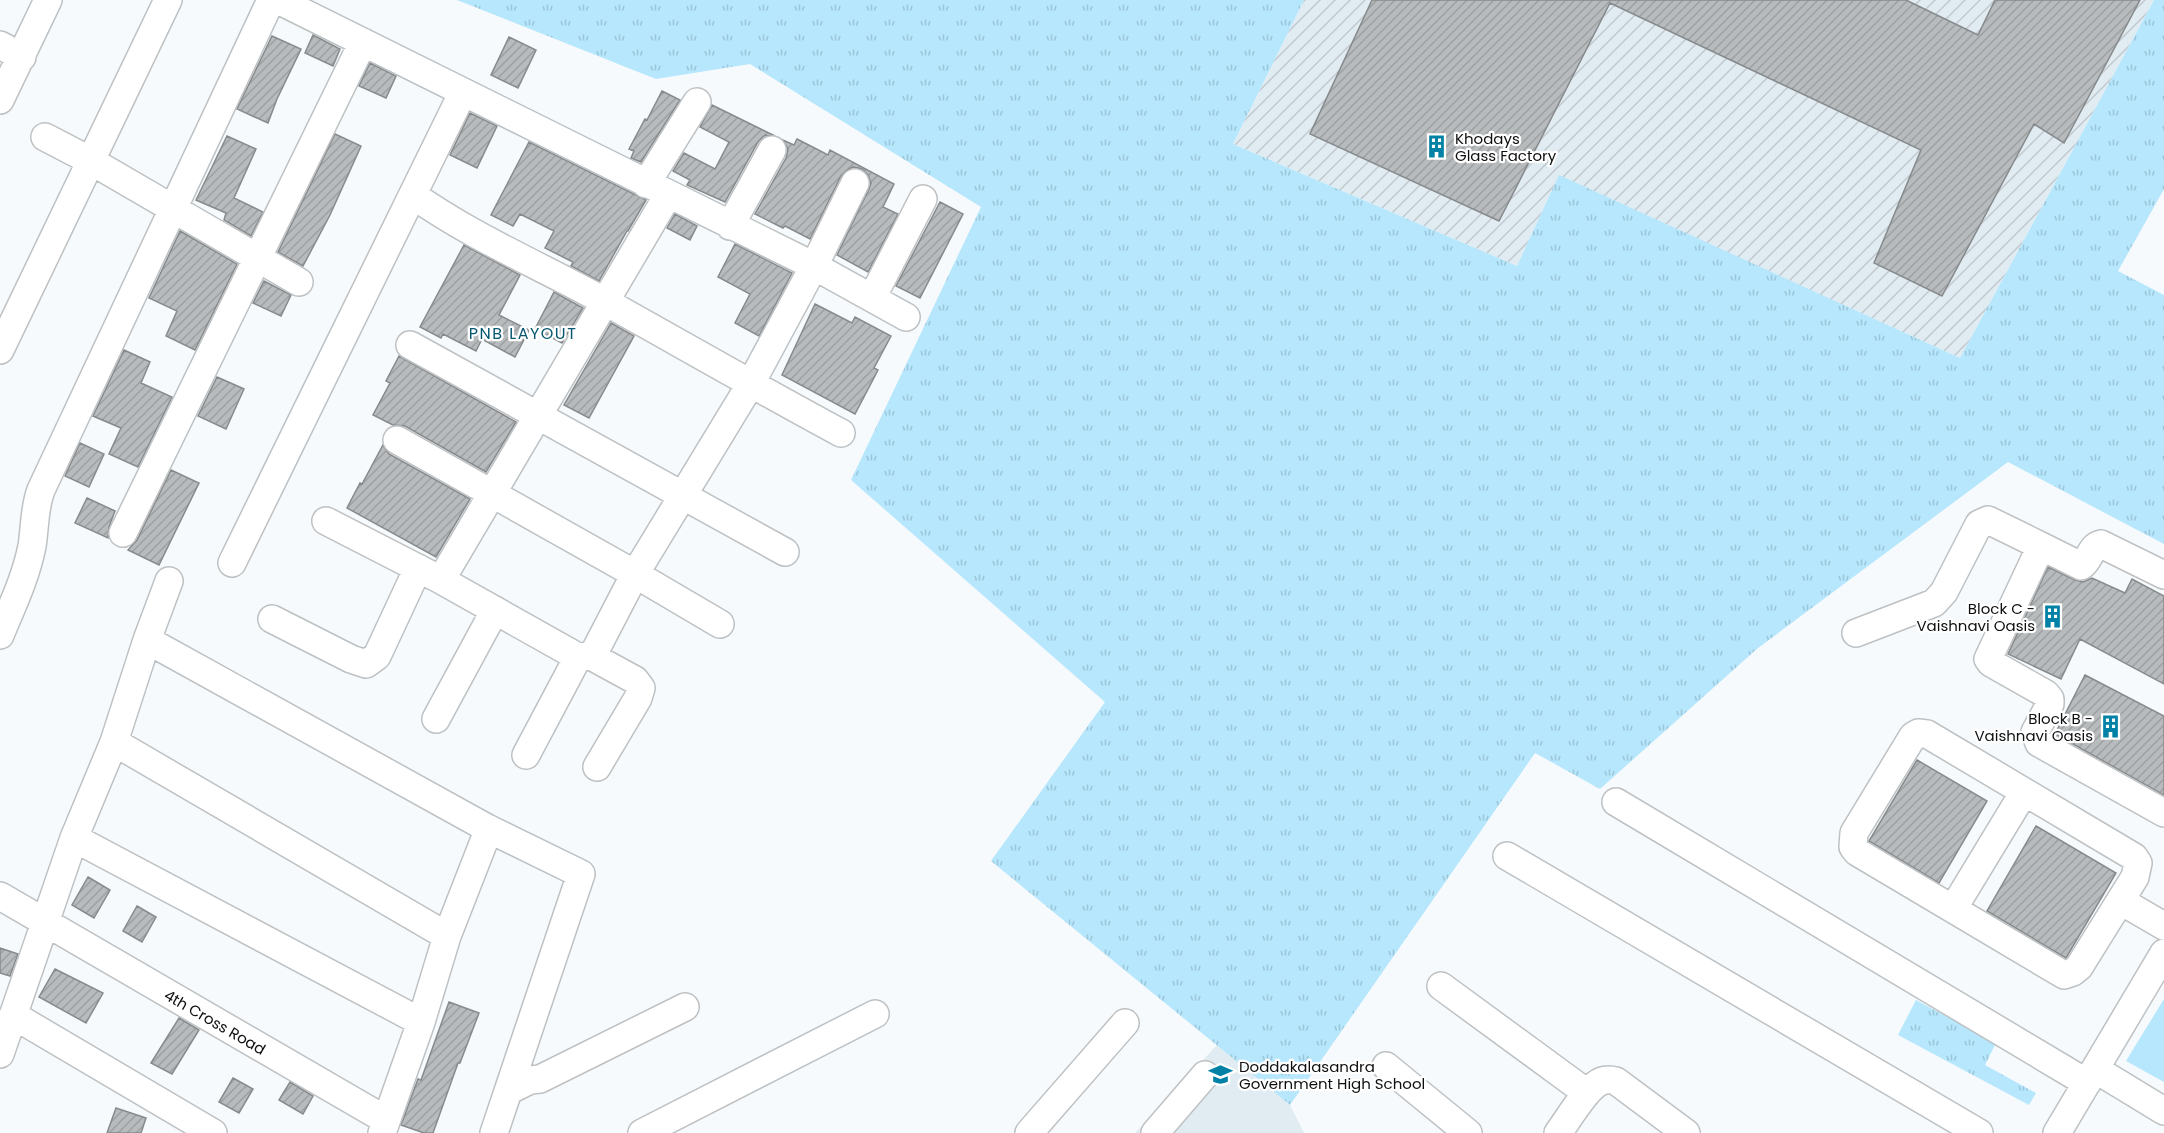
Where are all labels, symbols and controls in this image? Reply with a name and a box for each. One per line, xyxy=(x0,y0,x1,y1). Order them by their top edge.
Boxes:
place label: Khodays Glass Factory xyxy=(1455,128,1557,166)
building icon: Khodays Glass Factory xyxy=(1424,134,1450,160)
district label: PNB LAYOUT xyxy=(469,322,577,345)
place label: Block C - Vaishnavi Oasis xyxy=(1916,598,2035,636)
building icon: Block C - Vaishnavi Oasis xyxy=(2040,604,2066,630)
place label: Block B - Vaishnavi Oasis xyxy=(1974,708,2093,746)
building icon: Block B - Vaishnavi Oasis xyxy=(2098,714,2124,740)
street label: 4th Cross Road xyxy=(160,984,270,1060)
place label: Doddakalasandra Government High School xyxy=(1239,1056,1425,1094)
school or university icon: Doddakalasandra Government High School xyxy=(1208,1062,1234,1088)

